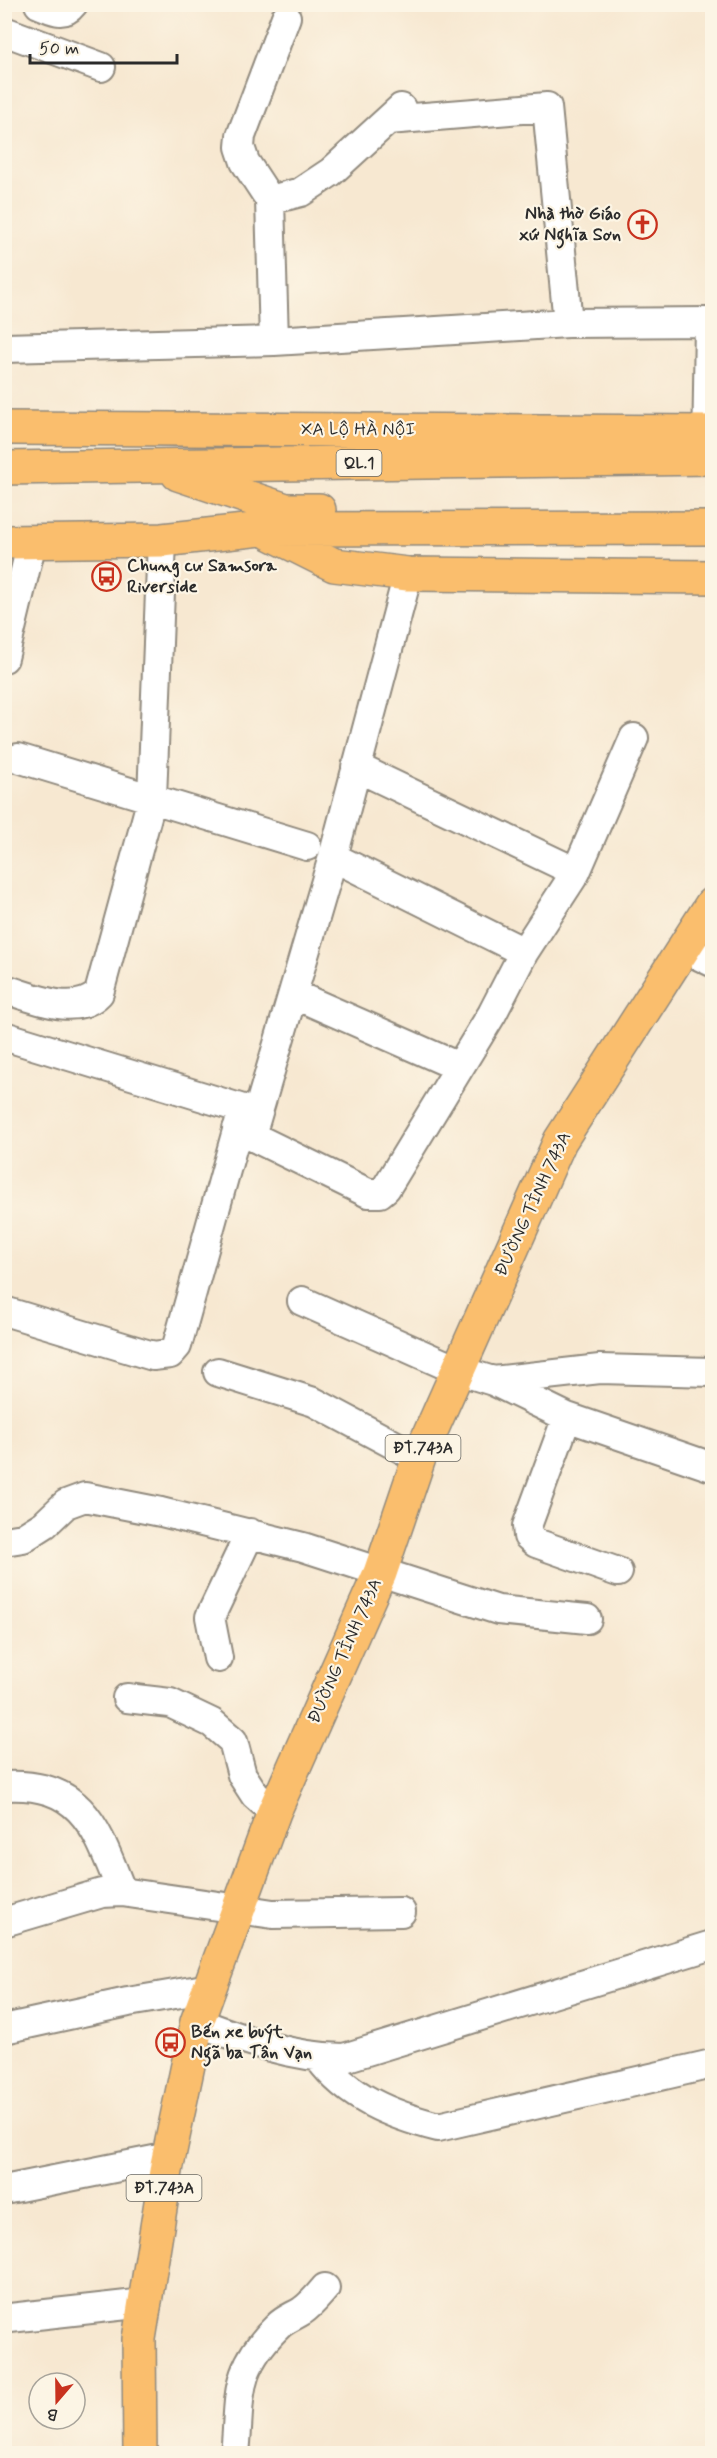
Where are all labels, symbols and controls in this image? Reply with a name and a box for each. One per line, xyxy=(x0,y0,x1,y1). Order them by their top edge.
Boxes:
scale bar xyxy=(30,27,177,65)
text: 50 m xyxy=(39,37,79,61)
place label: Nhà thờ Giáo xứ Nghĩa Sơn xyxy=(519,202,621,249)
church icon: Nhà thờ Giáo xứ Nghĩa Sơn xyxy=(626,208,658,240)
street label: XA LỘ HÀ NỘI xyxy=(301,418,415,442)
road number: QL.1 xyxy=(336,450,382,476)
place label: Chung cư Samsora Riverside xyxy=(127,554,278,599)
bus stop icon: Chung cư Samsora Riverside xyxy=(90,560,122,592)
street label: ĐƯỜNG TỈNH 743A xyxy=(489,1128,577,1280)
road number: ĐT.743A xyxy=(386,1435,460,1461)
street label: ĐƯỜNG TỈNH 743A xyxy=(302,1575,388,1727)
place label: Bến xe buýt Ngã ba Tân Vạn xyxy=(191,2020,312,2067)
bus stop icon: Bến xe buýt Ngã ba Tân Vạn xyxy=(154,2026,186,2058)
road number: ĐT.743A xyxy=(126,2175,201,2201)
north arrow xyxy=(27,2371,87,2431)
text: B xyxy=(44,2402,61,2425)

